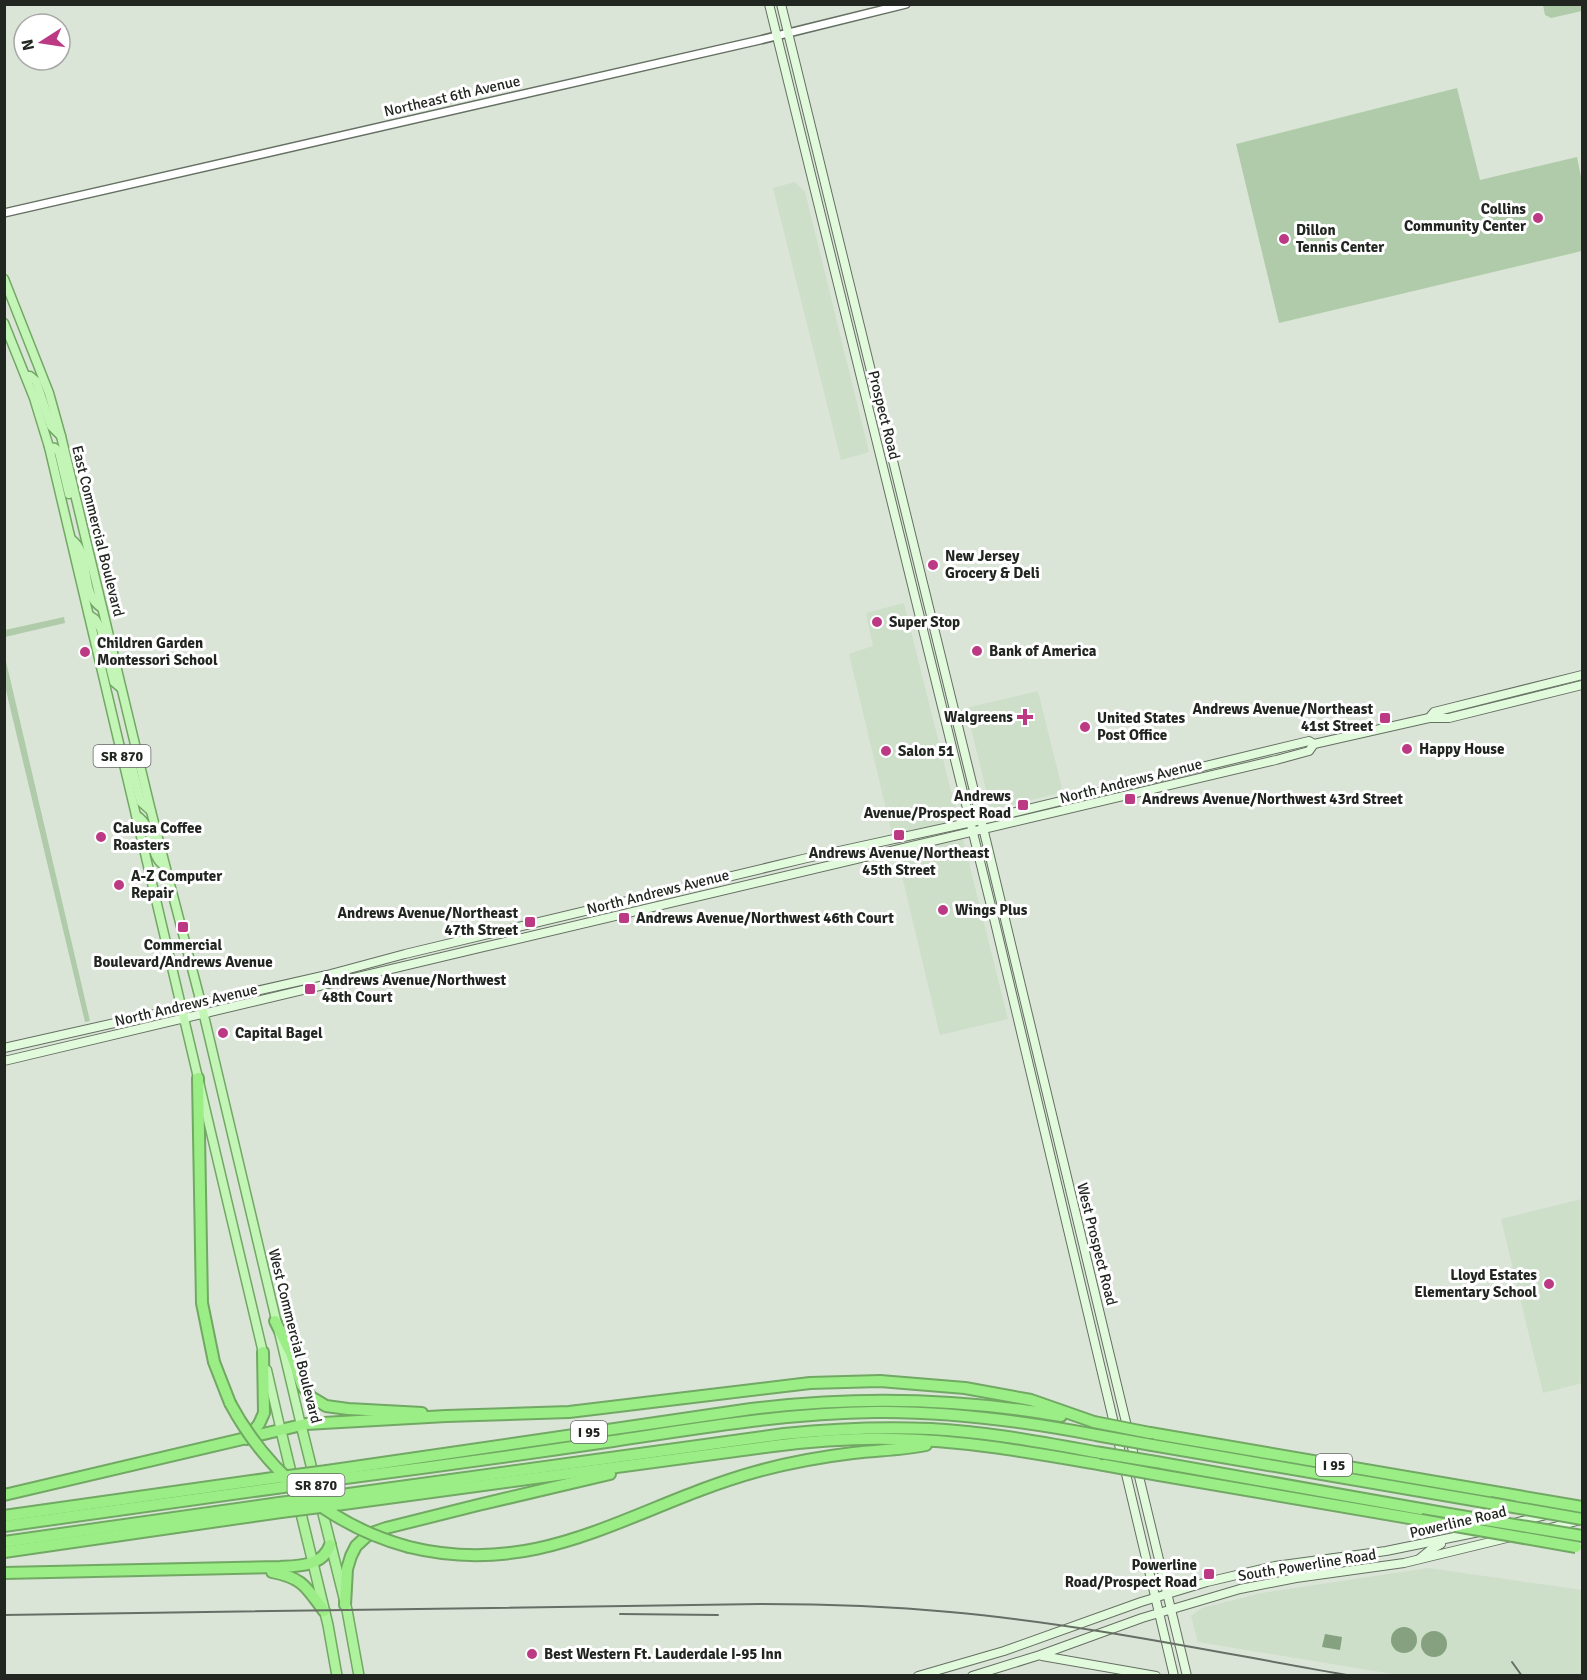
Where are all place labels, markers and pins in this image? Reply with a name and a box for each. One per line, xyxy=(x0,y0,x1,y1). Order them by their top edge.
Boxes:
place label: Collins Community Center xyxy=(1404,200,1526,235)
marker: Collins Community Center xyxy=(1531,211,1545,225)
place label: Dillon Tennis Center xyxy=(1296,221,1384,256)
marker: Dillon Tennis Center xyxy=(1277,232,1291,246)
place label: New Jersey Grocery & Deli xyxy=(945,547,1040,582)
marker: New Jersey Grocery & Deli xyxy=(926,558,940,572)
place label: Super Stop xyxy=(889,613,960,631)
marker: Super Stop xyxy=(870,615,884,629)
place label: Children Garden Montessori School xyxy=(97,634,218,669)
place label: Bank of America xyxy=(989,642,1097,660)
marker: Bank of America xyxy=(970,644,984,658)
marker: Children Garden Montessori School xyxy=(78,645,92,659)
place label: Andrews Avenue/Northeast 41st Street xyxy=(1192,700,1373,735)
place label: Walgreens xyxy=(944,708,1013,726)
place label: United States Post Office xyxy=(1097,709,1186,744)
marker: Walgreens xyxy=(1018,710,1032,724)
marker: Andrews Avenue/Northeast 41st Street xyxy=(1378,711,1392,725)
marker: United States Post Office xyxy=(1078,720,1092,734)
place label: Happy House xyxy=(1419,740,1504,758)
place label: Salon 51 xyxy=(898,742,954,760)
marker: Happy House xyxy=(1400,742,1414,756)
marker: Salon 51 xyxy=(879,744,893,758)
place label: Andrews Avenue/Prospect Road xyxy=(864,787,1011,822)
place label: Andrews Avenue/Northwest 43rd Street xyxy=(1142,790,1403,808)
marker: Andrews Avenue/Northwest 43rd Street xyxy=(1123,792,1137,806)
marker: Andrews Avenue/Prospect Road xyxy=(1016,798,1030,812)
place label: Calusa Coffee Roasters xyxy=(113,819,202,854)
marker: Andrews Avenue/Northeast 45th Street xyxy=(892,828,906,842)
marker: Calusa Coffee Roasters xyxy=(94,830,108,844)
place label: Andrews Avenue/Northeast 45th Street xyxy=(809,844,990,879)
place label: A-Z Computer Repair xyxy=(131,867,222,902)
marker: A-Z Computer Repair xyxy=(112,878,126,892)
place label: Wings Plus xyxy=(955,901,1028,919)
marker: Wings Plus xyxy=(936,903,950,917)
place label: Andrews Avenue/Northeast 47th Street xyxy=(337,904,518,939)
place label: Andrews Avenue/Northwest 46th Court xyxy=(636,909,894,927)
marker: Andrews Avenue/Northwest 46th Court xyxy=(617,911,631,925)
marker: Andrews Avenue/Northeast 47th Street xyxy=(523,915,537,929)
marker: Commercial Boulevard/Andrews Avenue xyxy=(176,920,190,934)
place label: Commercial Boulevard/Andrews Avenue xyxy=(93,936,273,971)
place label: Andrews Avenue/Northwest 48th Court xyxy=(322,971,506,1006)
marker: Andrews Avenue/Northwest 48th Court xyxy=(303,982,317,996)
place label: Capital Bagel xyxy=(235,1024,323,1042)
marker: Capital Bagel xyxy=(216,1026,230,1040)
place label: Lloyd Estates Elementary School xyxy=(1414,1266,1537,1301)
marker: Lloyd Estates Elementary School xyxy=(1542,1277,1556,1291)
place label: Powerline Road/Prospect Road xyxy=(1065,1556,1197,1591)
marker: Powerline Road/Prospect Road xyxy=(1202,1567,1216,1581)
place label: Best Western Ft. Lauderdale I-95 Inn xyxy=(544,1645,782,1663)
marker: Best Western Ft. Lauderdale I-95 Inn xyxy=(525,1647,539,1661)

